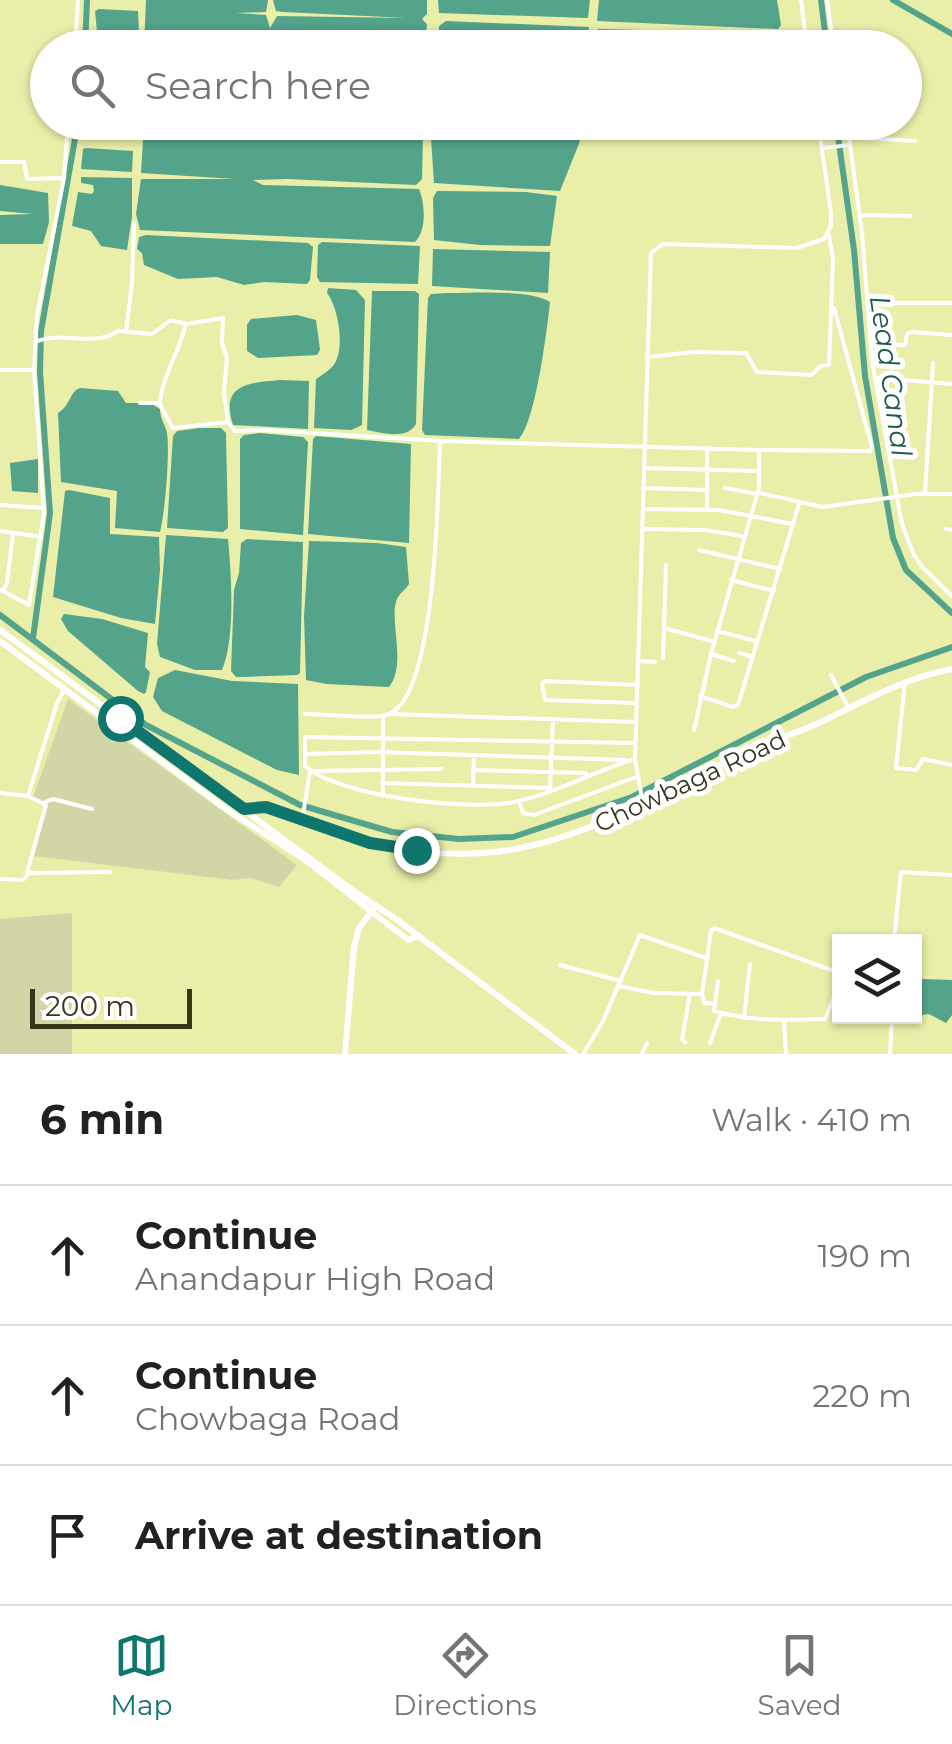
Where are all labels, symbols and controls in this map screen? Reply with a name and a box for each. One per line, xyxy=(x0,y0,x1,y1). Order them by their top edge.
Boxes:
search box xyxy=(30,30,922,140)
icon: search xyxy=(65,58,120,113)
text: Search here xyxy=(145,62,371,109)
water label: Lead Canal xyxy=(863,293,919,459)
route start xyxy=(98,696,144,742)
street label: Chowbaga Road xyxy=(590,724,790,838)
route end xyxy=(394,828,440,874)
map controls xyxy=(832,934,922,1024)
button: layers xyxy=(832,934,922,1024)
scale bar xyxy=(30,984,192,1028)
text: 200 m xyxy=(45,989,135,1023)
text: 6 min xyxy=(40,1093,164,1145)
text: Walk · 410 m xyxy=(711,1100,912,1139)
text: Continue xyxy=(135,1212,317,1259)
icon: ahead xyxy=(40,1228,95,1283)
text: 190 m xyxy=(817,1236,912,1275)
text: Anandapur High Road xyxy=(135,1259,495,1298)
text: Continue xyxy=(135,1352,317,1399)
icon: ahead xyxy=(40,1368,95,1423)
text: 220 m xyxy=(812,1376,912,1415)
text: Chowbaga Road xyxy=(135,1399,400,1438)
icon: arrive xyxy=(40,1508,95,1563)
text: Arrive at destination xyxy=(135,1512,543,1559)
tab: Map xyxy=(110,1628,173,1722)
tab: Directions xyxy=(393,1628,537,1722)
tab: Saved xyxy=(757,1628,842,1722)

